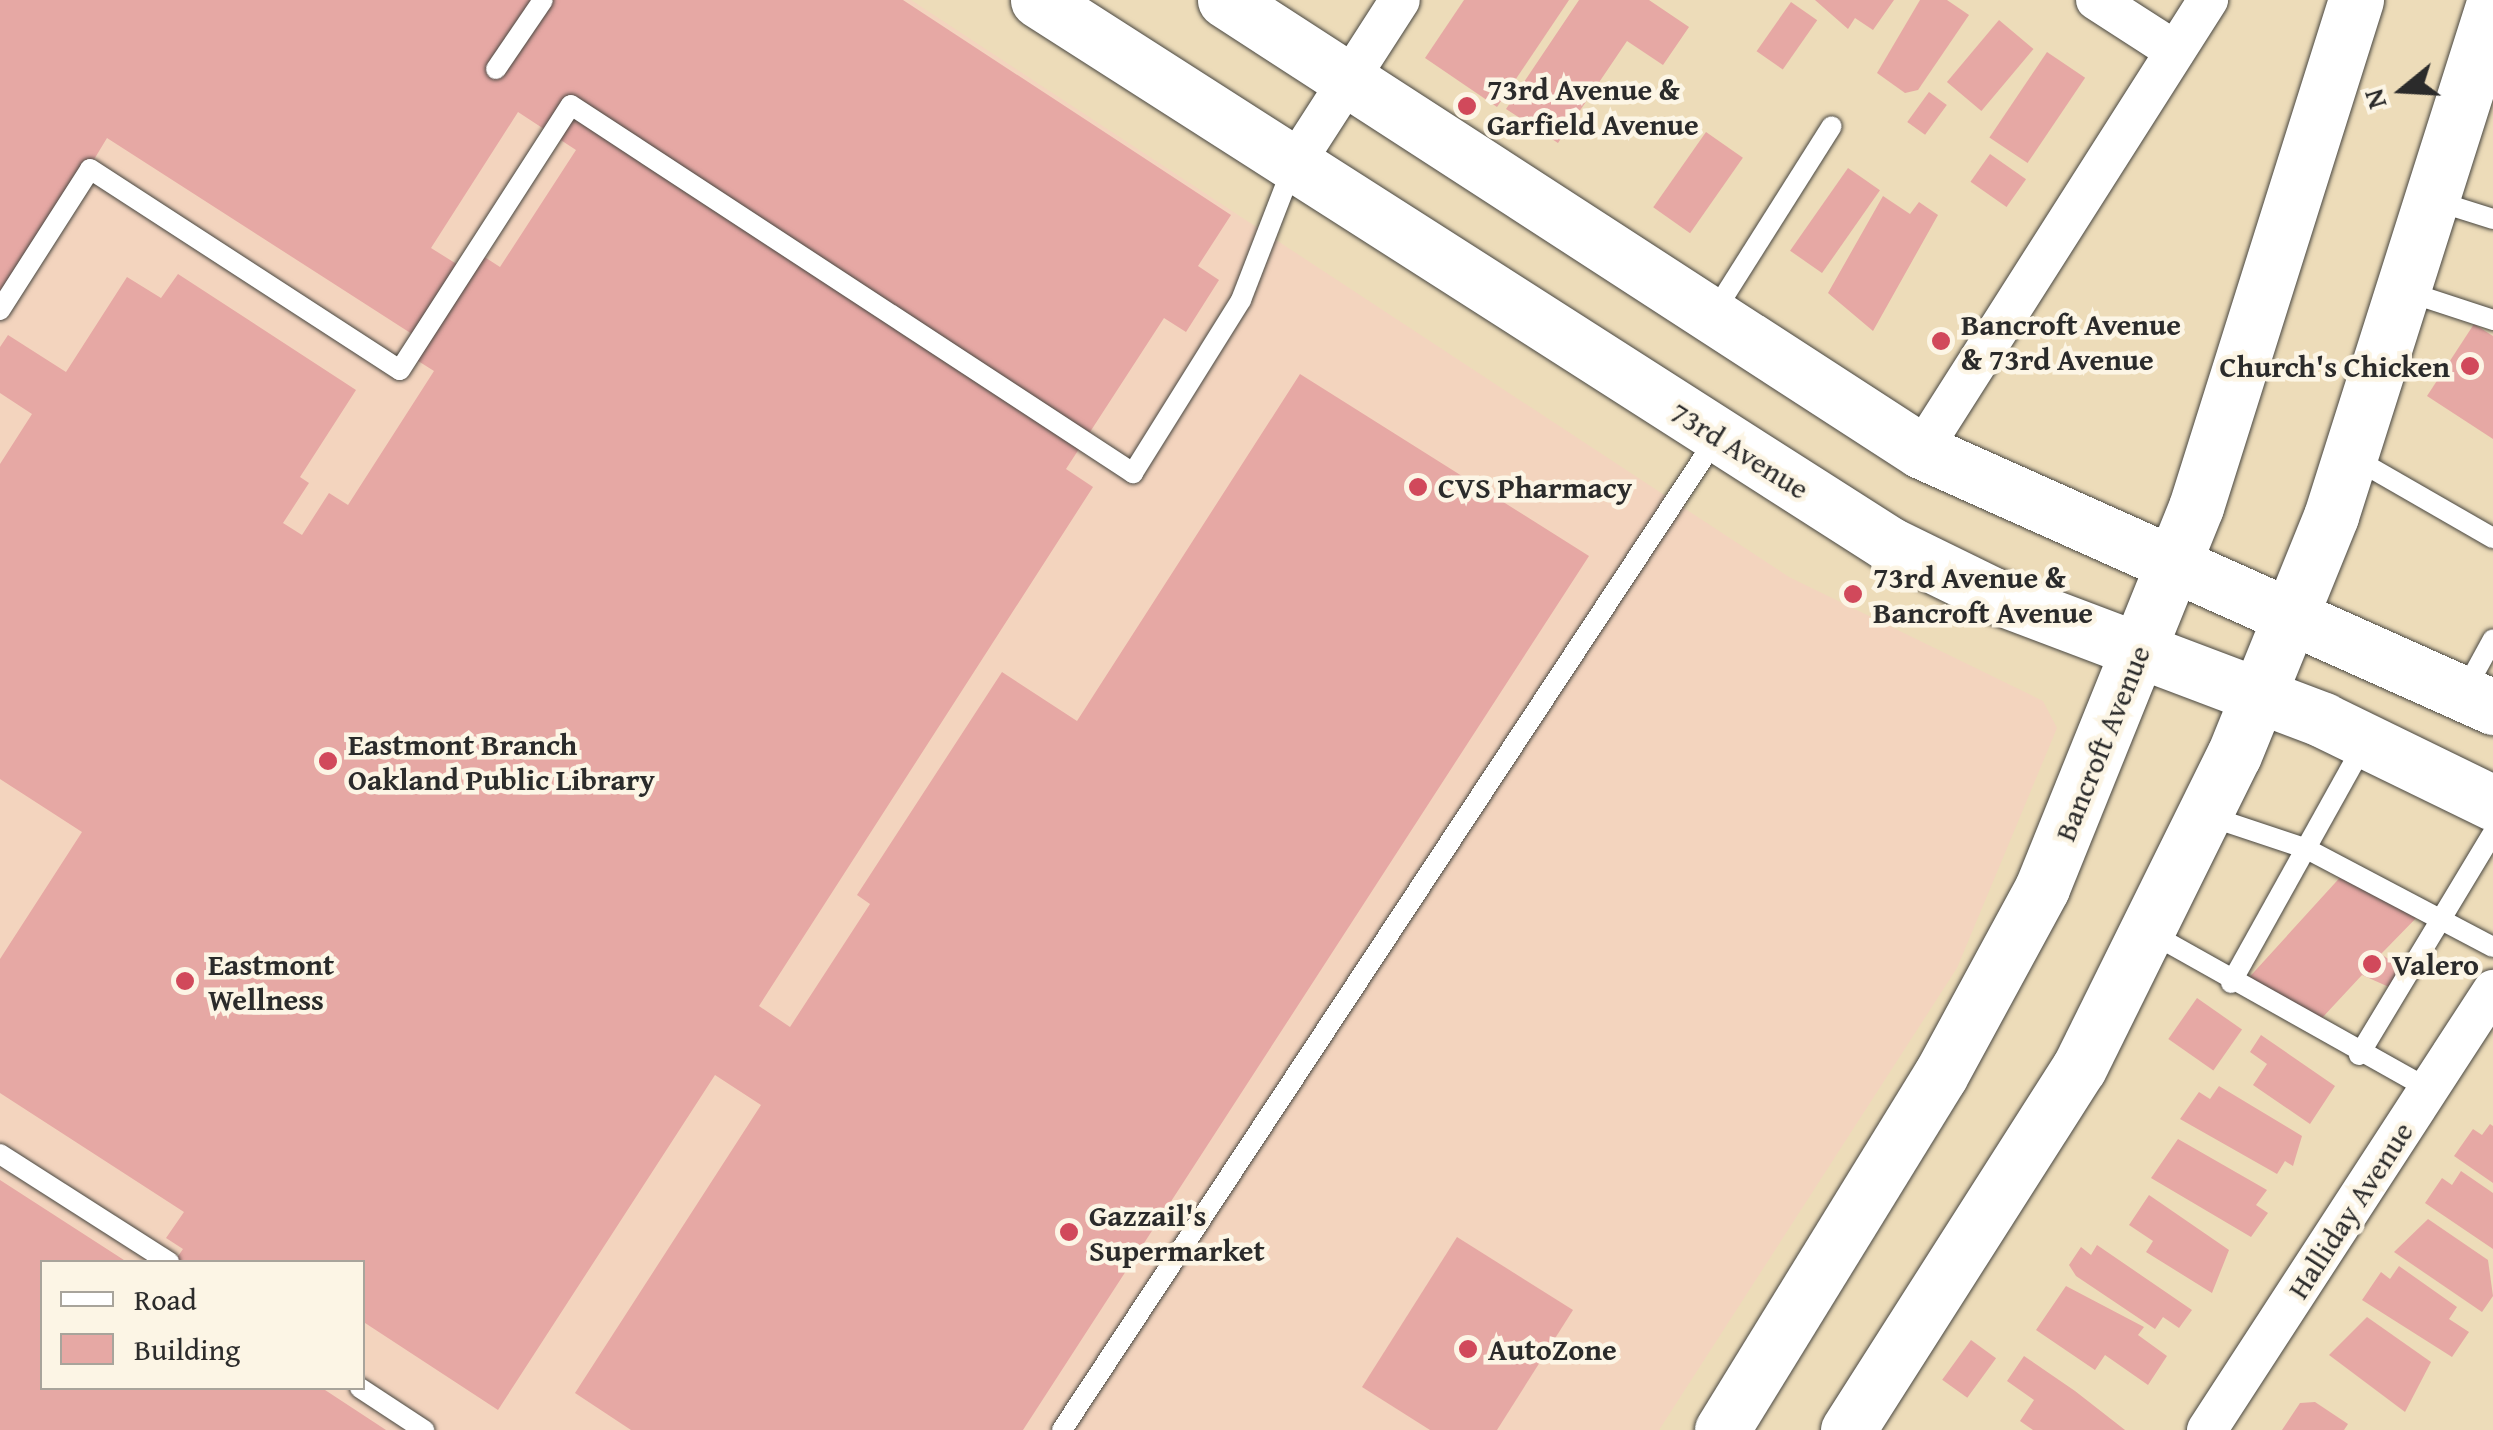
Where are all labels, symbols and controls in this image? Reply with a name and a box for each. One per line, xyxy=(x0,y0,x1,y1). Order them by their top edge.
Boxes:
north arrow xyxy=(2353,40,2453,140)
place label: 73rd Avenue & Garfield Avenue xyxy=(1487,71,1699,142)
text: N xyxy=(2352,84,2396,115)
marker: 73rd Avenue & Garfield Avenue xyxy=(1456,95,1478,117)
place label: Bancroft Avenue & 73rd Avenue xyxy=(1961,306,2181,376)
marker: Bancroft Avenue & 73rd Avenue xyxy=(1930,330,1952,352)
place label: Church's Chicken xyxy=(2219,348,2450,384)
marker: Church's Chicken xyxy=(2459,355,2481,377)
street label: 73rd Avenue xyxy=(1664,393,1816,507)
place label: CVS Pharmacy xyxy=(1438,469,1632,505)
marker: CVS Pharmacy xyxy=(1407,476,1429,498)
place label: 73rd Avenue & Bancroft Avenue xyxy=(1873,559,2093,630)
marker: 73rd Avenue & Bancroft Avenue xyxy=(1842,583,1864,605)
street label: Bancroft Avenue xyxy=(2046,640,2158,846)
place label: Eastmont Branch Oakland Public Library xyxy=(348,726,655,796)
marker: Eastmont Branch Oakland Public Library xyxy=(317,750,339,772)
place label: Eastmont Wellness xyxy=(208,946,334,1016)
place label: Valero xyxy=(2392,946,2479,982)
marker: Valero xyxy=(2361,953,2383,975)
marker: Eastmont Wellness xyxy=(172,968,198,994)
street label: Halliday Avenue xyxy=(2280,1115,2420,1305)
place label: Gazzail's Supermarket xyxy=(1089,1197,1265,1268)
marker: Gazzail's Supermarket xyxy=(1058,1221,1080,1243)
legend xyxy=(40,1260,365,1390)
text: Road xyxy=(134,1277,197,1321)
text: Building xyxy=(134,1327,240,1371)
place label: AutoZone xyxy=(1488,1331,1617,1367)
marker: AutoZone xyxy=(1457,1338,1479,1360)

